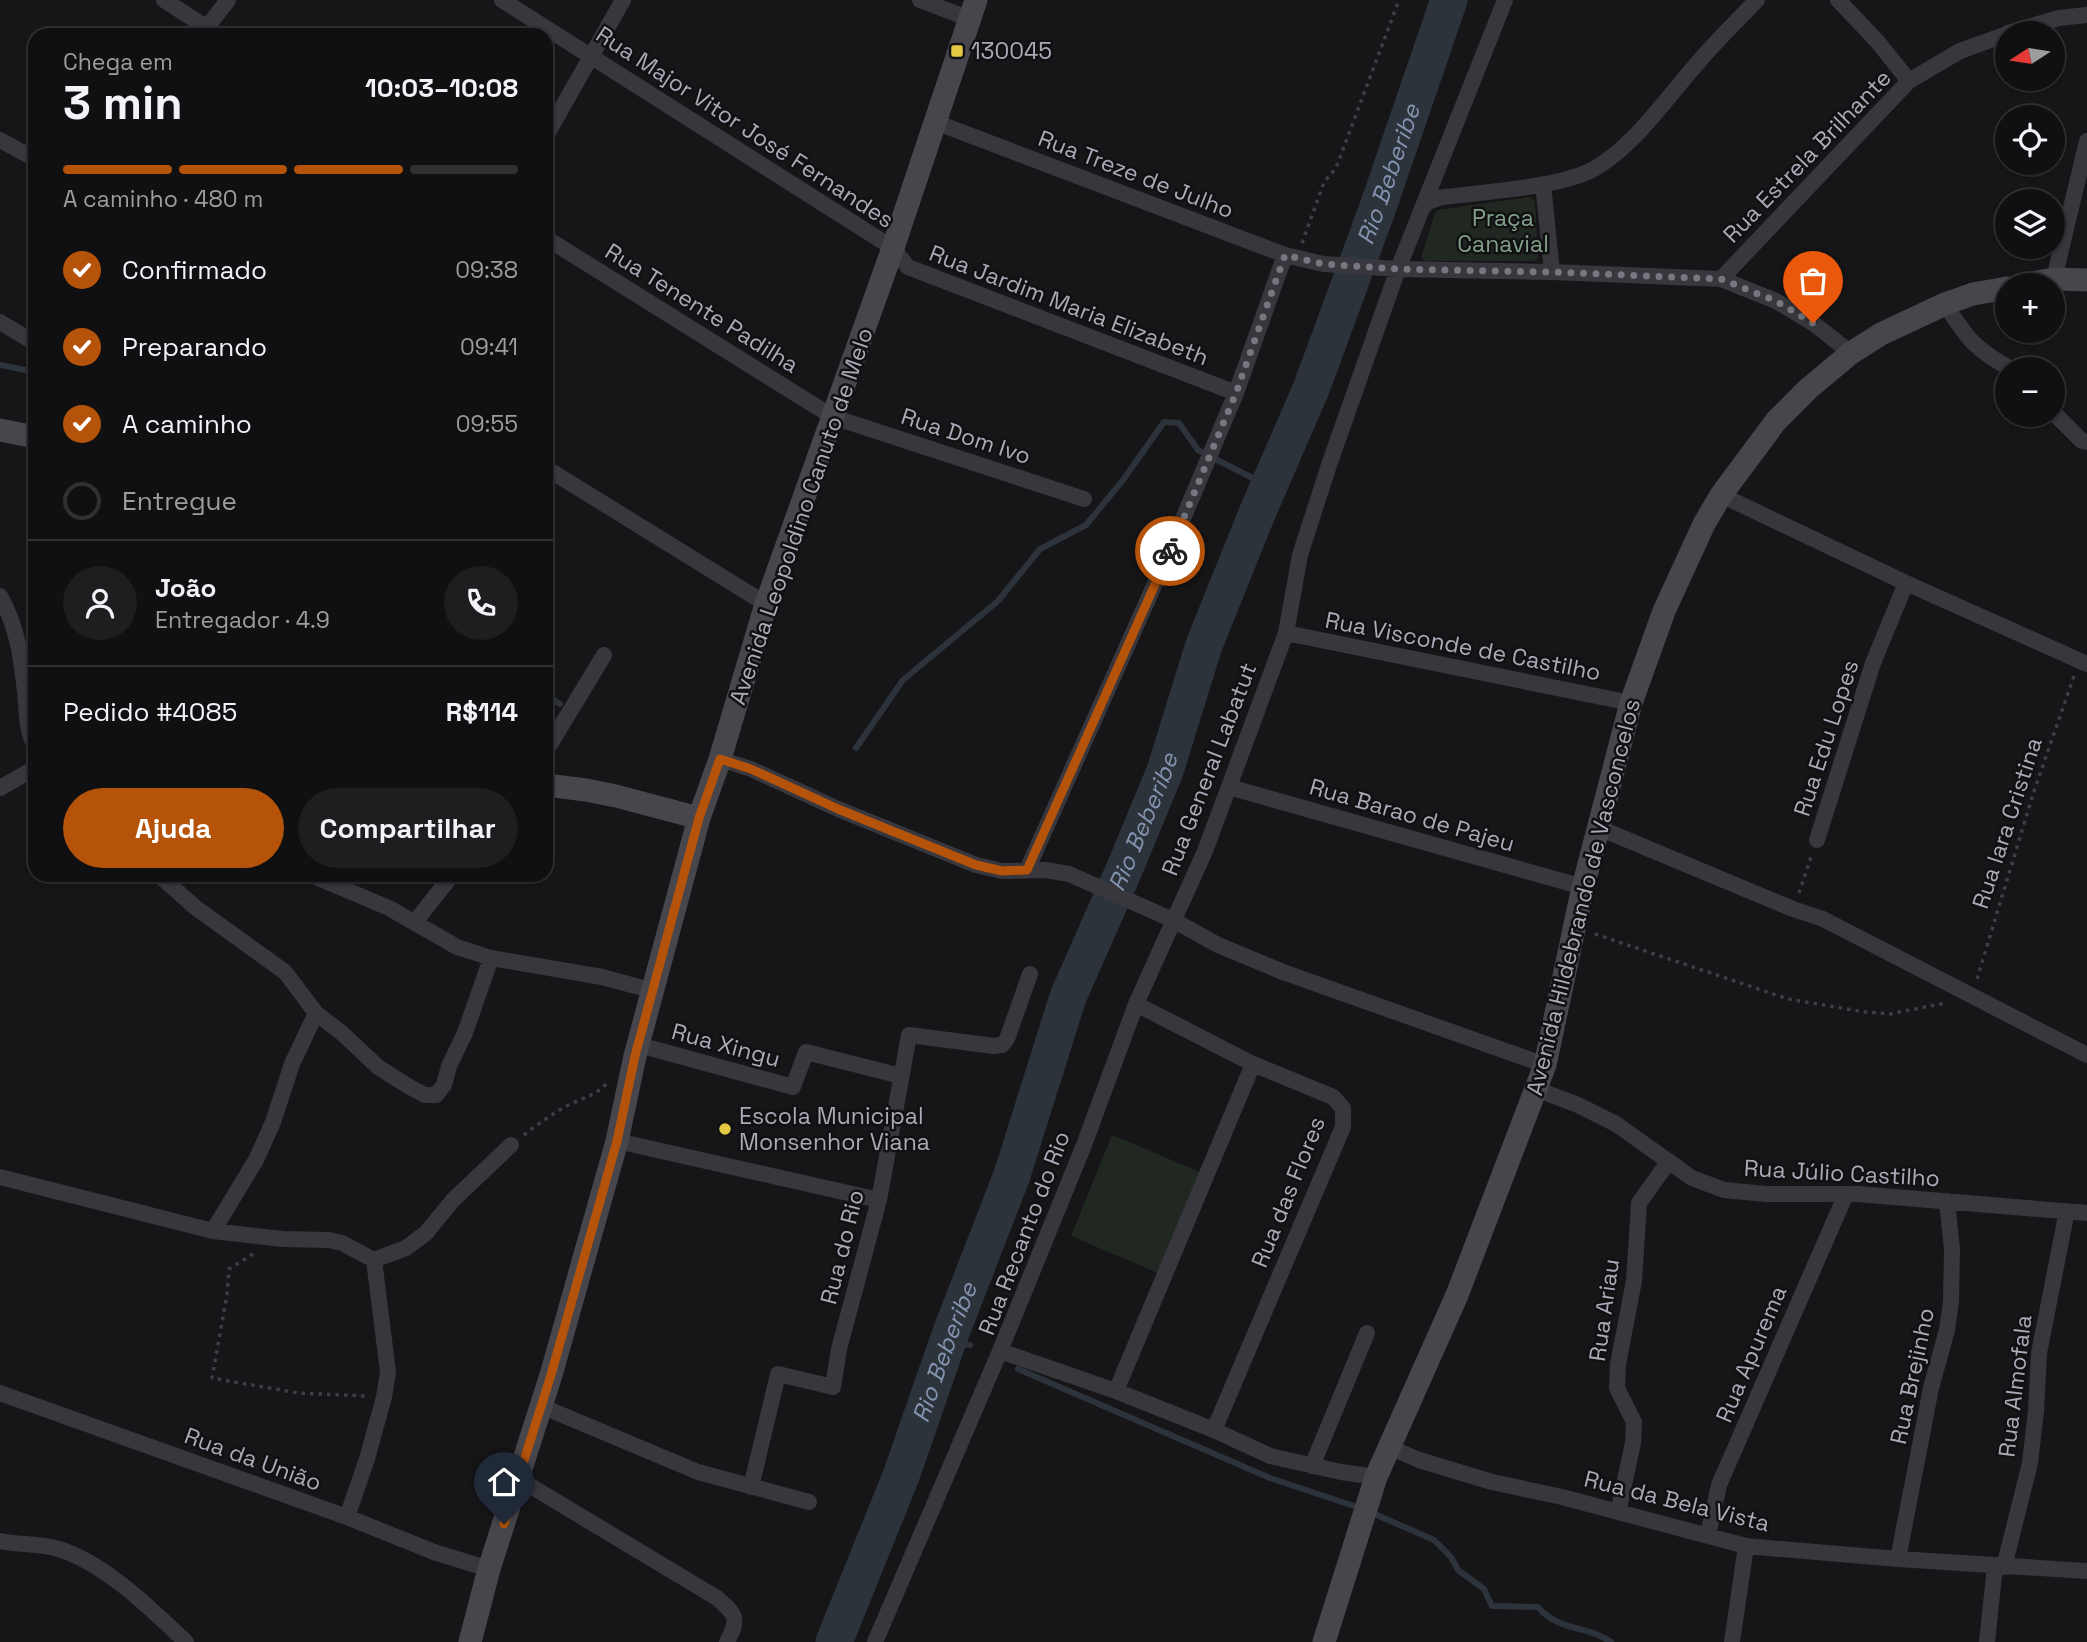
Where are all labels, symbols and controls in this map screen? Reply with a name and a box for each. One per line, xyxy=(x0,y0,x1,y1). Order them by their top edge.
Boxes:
street label: Rua Major Vitor José Fernandes xyxy=(590,19,900,235)
north arrow xyxy=(1995,21,2065,91)
map controls xyxy=(1995,21,2065,427)
place label: 130045 xyxy=(971,36,1052,66)
marker: 130045 xyxy=(949,43,965,59)
text: Chega em xyxy=(63,47,173,77)
street label: Rua Estrela Brilhante xyxy=(1716,63,1898,249)
text: 10:03–10:08 xyxy=(365,71,518,105)
text: 3 min xyxy=(63,74,183,132)
water label: Rio Beberibe xyxy=(1350,99,1427,249)
button: locate xyxy=(1995,105,2065,175)
street label: Rua Treze de Julho xyxy=(1034,123,1238,225)
text: A caminho · 480 m xyxy=(63,184,263,214)
button: layers xyxy=(1995,189,2065,259)
park label: Praça Canavial xyxy=(1457,203,1549,259)
street label: Rua Tenente Padilha xyxy=(599,236,805,380)
street label: Rua Jardim Maria Elizabeth xyxy=(925,238,1213,372)
icon: check xyxy=(63,251,101,289)
pin xyxy=(1783,251,1843,323)
text: Confirmado xyxy=(122,253,267,287)
text: 09:38 xyxy=(455,255,518,285)
icon: bag xyxy=(1794,262,1832,300)
button: + xyxy=(1995,273,2065,343)
street label: Avenida Leopoldino Canuto de Melo xyxy=(722,323,880,709)
icon: check xyxy=(63,328,101,366)
text: Preparando xyxy=(122,330,267,364)
text: 09:41 xyxy=(460,332,518,362)
button: − xyxy=(1995,357,2065,427)
street label: Rua Dom Ivo xyxy=(897,401,1035,471)
icon: check xyxy=(63,405,101,443)
text: A caminho xyxy=(122,407,252,441)
text: 09:55 xyxy=(456,409,518,439)
text: Entregue xyxy=(122,484,237,518)
courier xyxy=(1135,516,1205,586)
icon: bike xyxy=(1151,532,1189,570)
button: person xyxy=(63,566,137,640)
button: phone xyxy=(444,566,518,640)
text: João xyxy=(155,571,216,605)
text: Entregador · 4.9 xyxy=(155,605,330,635)
street label: Rua Visconde de Castilho xyxy=(1323,605,1603,687)
street label: Rua Edu Lopes xyxy=(1787,656,1865,820)
street label: Rua General Labatut xyxy=(1155,658,1263,880)
text: Pedido #4085 xyxy=(63,695,237,729)
text: R$114 xyxy=(446,695,518,729)
street label: Avenida Hildebrando de Vasconcelos xyxy=(1519,696,1647,1098)
street label: Rua Iara Cristina xyxy=(1965,734,2049,912)
water label: Rio Beberibe xyxy=(1101,749,1185,896)
street label: Rua Barao de Pajeu xyxy=(1306,771,1518,859)
button: Ajuda xyxy=(63,788,284,868)
button: Compartilhar xyxy=(298,788,518,868)
street label: Rua Xingu xyxy=(669,1016,783,1074)
place label: Escola Municipal Monsenhor Viana xyxy=(739,1101,930,1157)
street label: Rua das Flores xyxy=(1244,1112,1332,1272)
marker: Escola Municipal Monsenhor Viana xyxy=(717,1121,733,1137)
street label: Rua Recanto do Rio xyxy=(971,1127,1077,1339)
street label: Rua Júlio Castilho xyxy=(1743,1153,1941,1193)
street label: Rua do Rio xyxy=(813,1187,871,1307)
street label: Rua Ariau xyxy=(1582,1257,1626,1363)
water label: Rio Beberibe xyxy=(905,1277,984,1426)
street label: Rua Apurema xyxy=(1709,1281,1793,1427)
street label: Rua Brejinho xyxy=(1883,1305,1941,1447)
street label: Rua Almofala xyxy=(1991,1313,2039,1459)
street label: Rua da União xyxy=(180,1420,326,1498)
pin xyxy=(474,1452,534,1524)
icon: home xyxy=(485,1463,523,1501)
street label: Rua da Bela Vista xyxy=(1581,1463,1773,1539)

